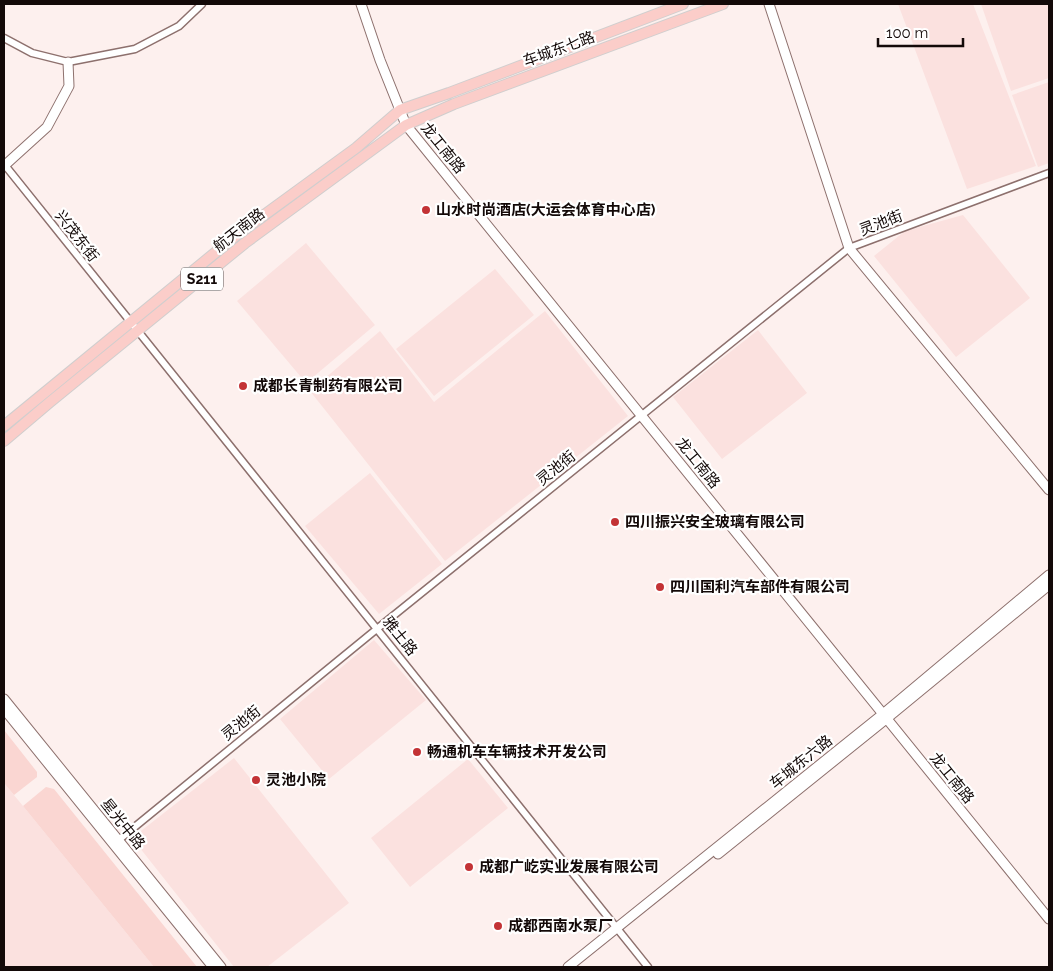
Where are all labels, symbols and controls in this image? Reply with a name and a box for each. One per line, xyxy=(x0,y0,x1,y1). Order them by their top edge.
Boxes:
scale bar xyxy=(878,15,963,47)
text: 100 m xyxy=(886,24,928,42)
street label: 车城东七路 xyxy=(521,28,597,70)
street label: 龙工南路 xyxy=(417,119,469,177)
place label: 山水时尚酒店(大运会体育中心店) xyxy=(436,201,656,219)
street label: 航天南路 xyxy=(210,204,268,256)
marker: 山水时尚酒店(大运会体育中心店) xyxy=(420,204,432,216)
street label: 兴茂东街 xyxy=(51,207,103,265)
street label: 灵池街 xyxy=(857,207,905,239)
road number: S211 xyxy=(181,268,223,290)
place label: 成都长青制药有限公司 xyxy=(253,377,403,395)
marker: 成都长青制药有限公司 xyxy=(237,380,249,392)
street label: 龙工南路 xyxy=(672,434,724,492)
street label: 灵池街 xyxy=(533,447,579,489)
place label: 四川振兴安全玻璃有限公司 xyxy=(625,513,805,531)
marker: 四川振兴安全玻璃有限公司 xyxy=(609,516,621,528)
place label: 四川国利汽车部件有限公司 xyxy=(670,578,850,596)
marker: 四川国利汽车部件有限公司 xyxy=(654,581,666,593)
street label: 雅土路 xyxy=(379,613,421,659)
street label: 灵池街 xyxy=(218,702,264,744)
street label: 车城东六路 xyxy=(766,731,836,793)
place label: 畅通机车车辆技术开发公司 xyxy=(427,743,607,761)
marker: 畅通机车车辆技术开发公司 xyxy=(411,746,423,758)
street label: 龙工南路 xyxy=(926,749,978,807)
place label: 灵池小院 xyxy=(266,771,326,789)
marker: 灵池小院 xyxy=(250,774,262,786)
street label: 星光中路 xyxy=(97,795,149,853)
place label: 成都广屹实业发展有限公司 xyxy=(479,858,659,876)
marker: 成都广屹实业发展有限公司 xyxy=(463,861,475,873)
place label: 成都西南水泵厂 xyxy=(508,917,613,935)
marker: 成都西南水泵厂 xyxy=(492,920,504,932)

